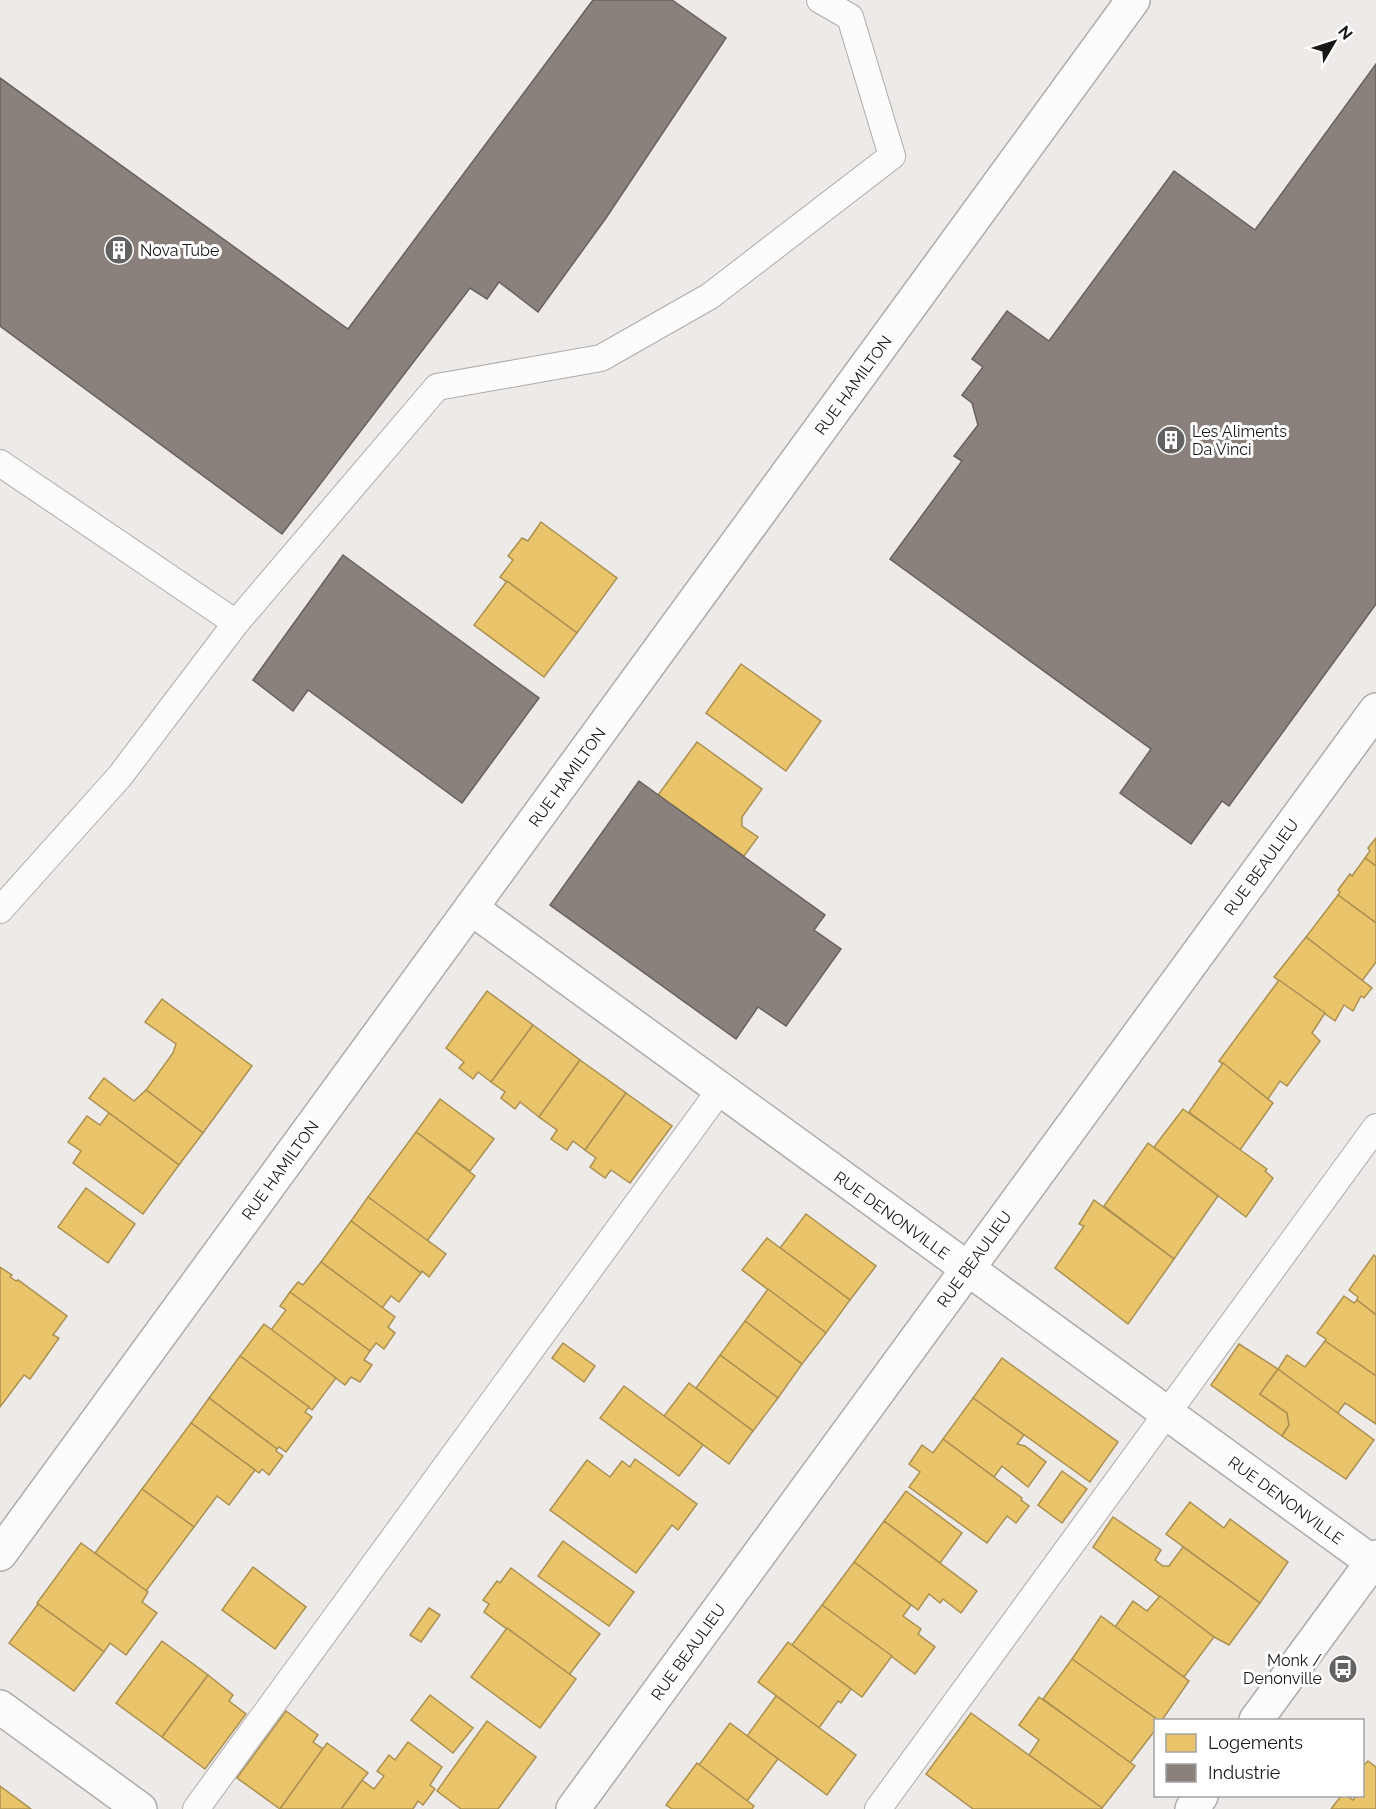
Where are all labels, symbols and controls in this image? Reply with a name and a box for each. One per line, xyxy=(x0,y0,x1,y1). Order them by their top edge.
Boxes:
north arrow xyxy=(1304,12,1364,72)
text: N xyxy=(1334,22,1356,44)
building icon: Nova Tube xyxy=(103,234,135,266)
place label: Nova Tube xyxy=(140,241,219,260)
street label: RUE HAMILTON xyxy=(811,332,896,439)
place label: Les Aliments Da Vinci xyxy=(1192,422,1287,459)
building icon: Les Aliments Da Vinci xyxy=(1155,424,1187,456)
street label: RUE HAMILTON xyxy=(525,724,610,831)
street label: RUE BEAULIEU xyxy=(1220,815,1303,919)
street label: RUE HAMILTON xyxy=(238,1117,323,1224)
street label: RUE DENONVILLE xyxy=(831,1167,953,1264)
street label: RUE BEAULIEU xyxy=(933,1207,1016,1311)
street label: RUE DENONVILLE xyxy=(1225,1452,1347,1549)
street label: RUE BEAULIEU xyxy=(647,1600,730,1704)
place label: Monk / Denonville xyxy=(1243,1651,1322,1688)
bus stop icon: Monk / Denonville xyxy=(1327,1653,1359,1685)
legend xyxy=(1154,1719,1364,1797)
text: Logements xyxy=(1208,1732,1303,1753)
text: Industrie xyxy=(1208,1762,1281,1783)

